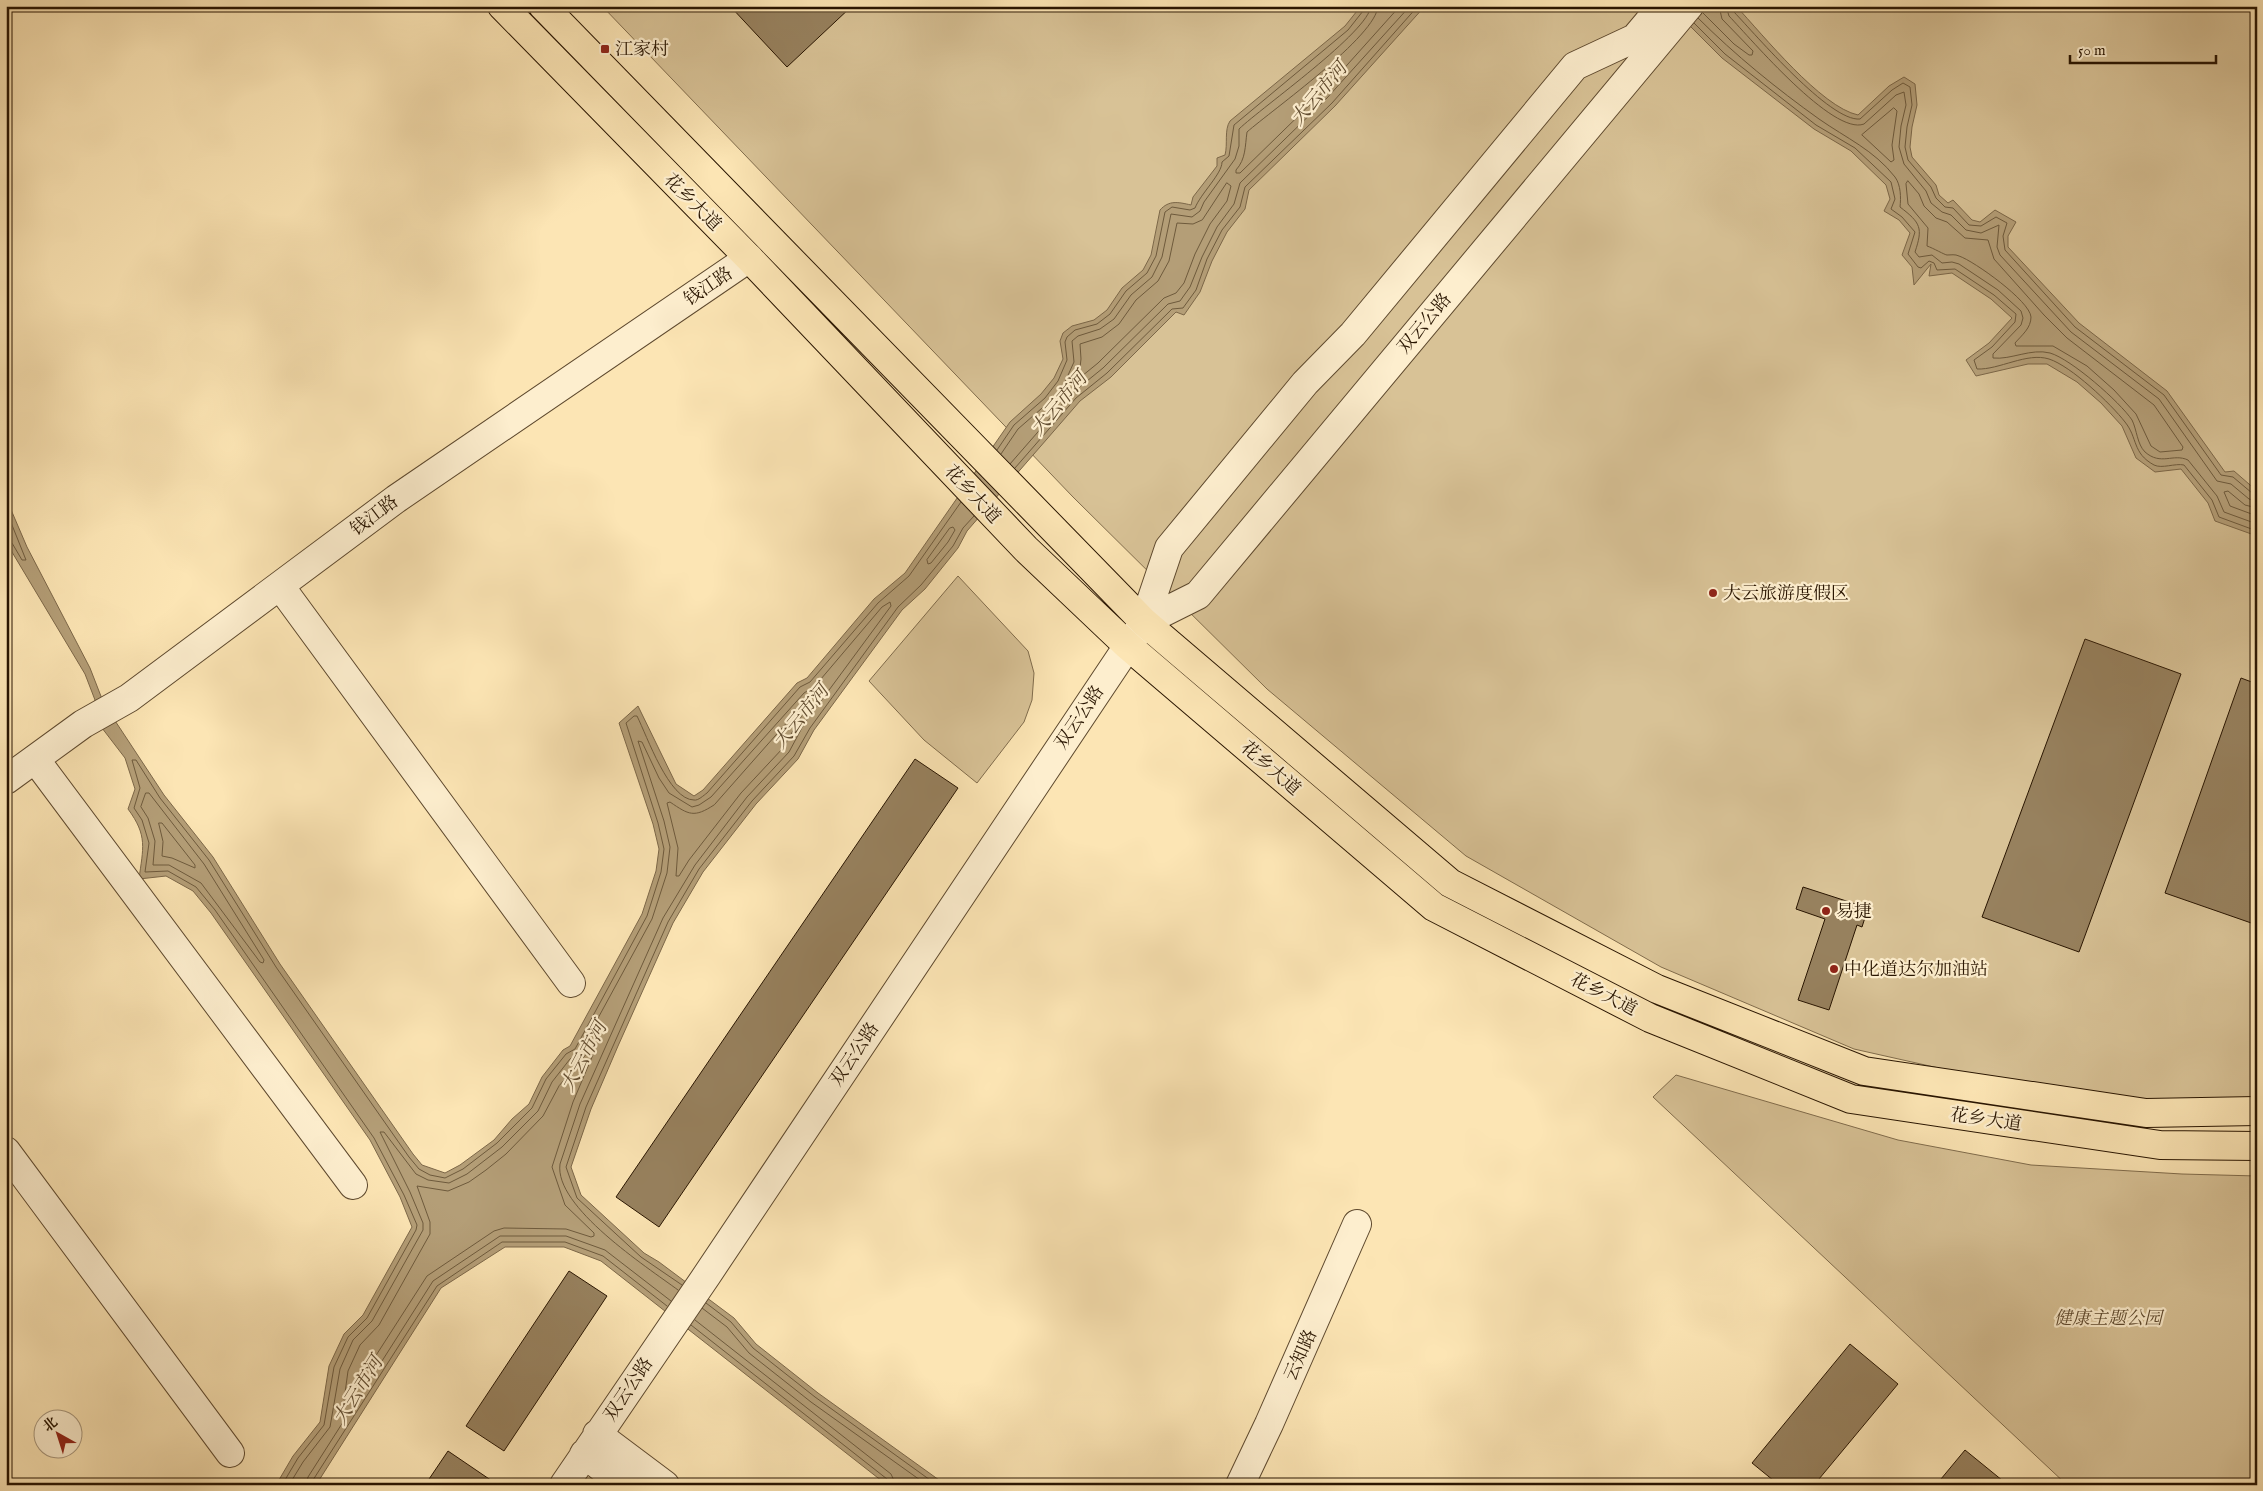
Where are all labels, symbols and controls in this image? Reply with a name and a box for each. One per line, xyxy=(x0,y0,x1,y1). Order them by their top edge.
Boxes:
scale bar xyxy=(2070,32,2217,64)
place label: 江家村 xyxy=(615,39,669,62)
text: 50 m xyxy=(2078,41,2106,60)
marker: 江家村 xyxy=(599,43,611,55)
water label: 大云市河 xyxy=(1286,55,1355,131)
street label: 花乡大道 xyxy=(658,169,726,237)
street label: 钱江路 xyxy=(680,263,738,312)
street label: 双云公路 xyxy=(1393,289,1457,359)
water label: 大云市河 xyxy=(1026,365,1095,441)
street label: 花乡大道 xyxy=(939,461,1005,529)
street label: 钱江路 xyxy=(346,491,403,542)
place label: 大云旅游度假区 xyxy=(1723,583,1849,606)
marker: 大云旅游度假区 xyxy=(1707,587,1719,599)
water label: 大云市河 xyxy=(768,678,837,754)
street label: 双云公路 xyxy=(1051,682,1110,754)
street label: 花乡大道 xyxy=(1235,737,1305,801)
place label: 易捷 xyxy=(1836,901,1872,924)
marker: 易捷 xyxy=(1820,905,1832,917)
place label: 中化道达尔加油站 xyxy=(1844,959,1988,982)
marker: 中化道达尔加油站 xyxy=(1828,963,1840,975)
street label: 花乡大道 xyxy=(1566,969,1641,1022)
water label: 大云市河 xyxy=(556,1015,615,1096)
street label: 双云公路 xyxy=(826,1019,885,1091)
street label: 花乡大道 xyxy=(1949,1104,2023,1137)
park label: 健康主题公园 xyxy=(2054,1308,2165,1331)
street label: 云知路 xyxy=(1280,1326,1323,1385)
water label: 大云市河 xyxy=(328,1350,391,1430)
street label: 双云公路 xyxy=(600,1354,659,1426)
north arrow xyxy=(32,1408,82,1458)
text: 北 xyxy=(39,1413,62,1436)

